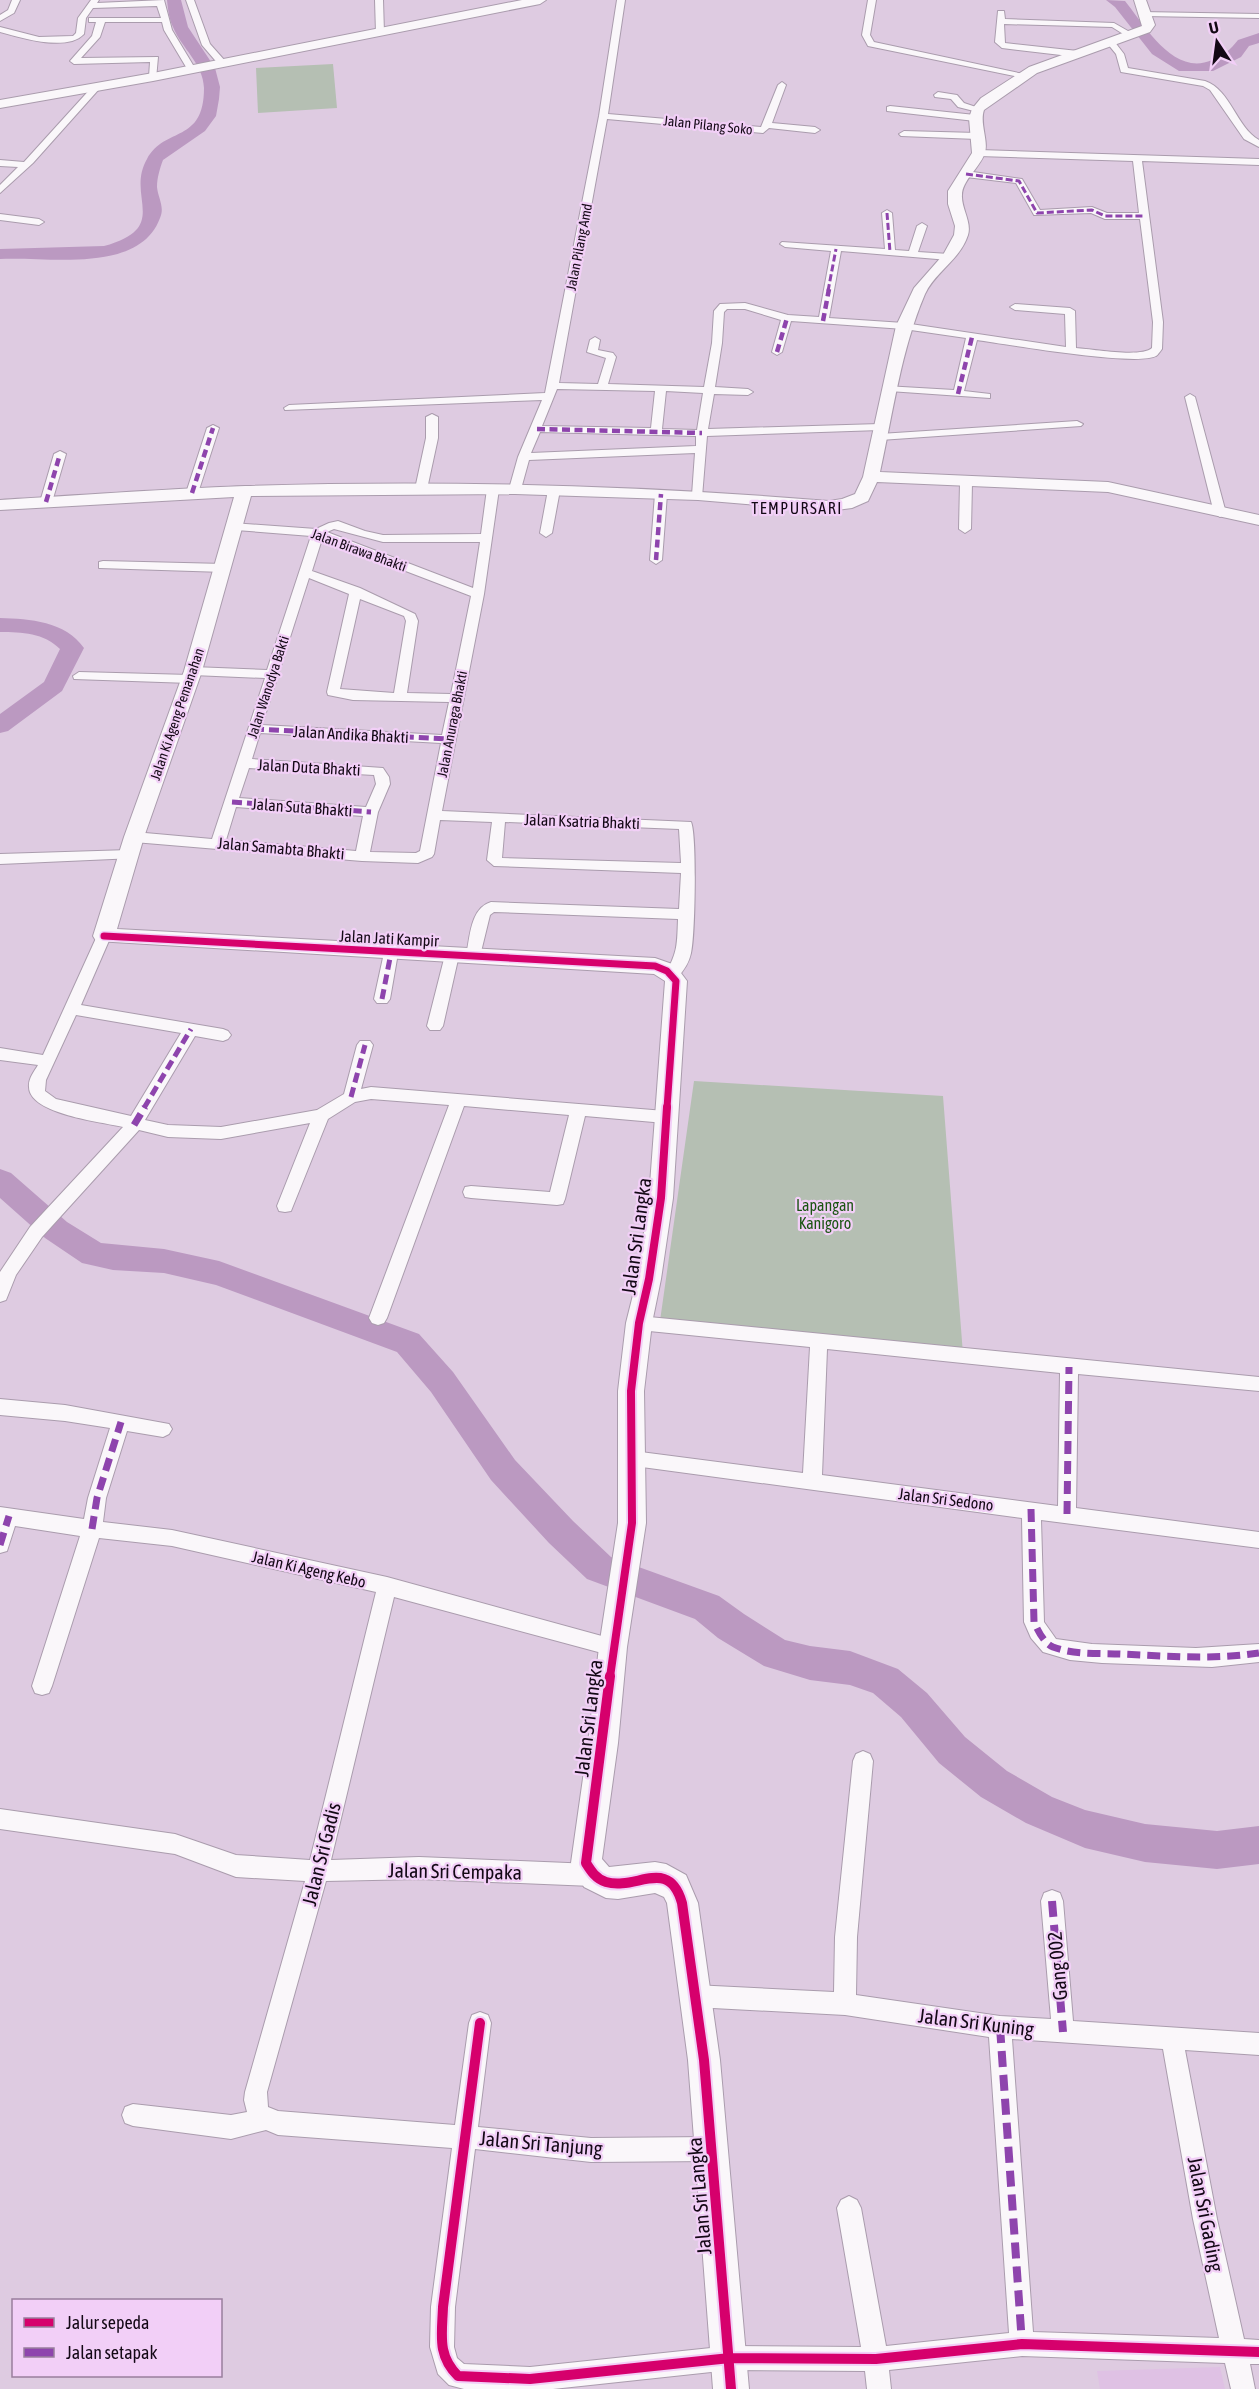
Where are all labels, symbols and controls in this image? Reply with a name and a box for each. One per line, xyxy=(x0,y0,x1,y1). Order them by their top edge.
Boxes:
north arrow xyxy=(1187,12,1247,72)
text: U xyxy=(1207,18,1220,37)
street label: Jalan Pilang Soko xyxy=(663,112,753,138)
street label: Jalan Pilang Amd xyxy=(563,202,595,292)
district label: TEMPURSARI xyxy=(751,499,843,517)
street label: Jalan Birawa Bhakti xyxy=(309,525,409,575)
street label: Jalan Wanodya Bakti xyxy=(244,634,292,740)
street label: Jalan Ki Ageng Pemanahan xyxy=(147,646,207,782)
street label: Jalan Anuraga Bhakti xyxy=(434,669,470,779)
street label: Jalan Andika Bhakti xyxy=(293,722,409,746)
street label: Jalan Duta Bhakti xyxy=(257,755,361,779)
street label: Jalan Suta Bhakti xyxy=(251,794,353,820)
street label: Jalan Ksatria Bhakti xyxy=(524,810,640,832)
street label: Jalan Samabta Bhakti xyxy=(217,833,345,863)
street label: Jalan Jati Kampir xyxy=(339,926,440,951)
street label: Jalan Sri Langka xyxy=(616,1176,656,1296)
park label: Lapangan Kanigoro xyxy=(796,1196,854,1233)
street label: Jalan Sri Sedono xyxy=(897,1484,995,1514)
street label: Jalan Ki Ageng Kebo xyxy=(250,1547,368,1592)
street label: Jalan Sri Langka xyxy=(569,1658,607,1778)
street label: Jalan Sri Gadis xyxy=(297,1800,345,1908)
street label: Jalan Sri Cempaka xyxy=(388,1858,522,1884)
street label: Gang 002 xyxy=(1043,1931,1071,2001)
street label: Jalan Sri Kuning xyxy=(917,2004,1035,2041)
street label: Jalan Sri Tanjung xyxy=(479,2126,604,2160)
street label: Jalan Sri Langka xyxy=(682,2136,716,2256)
street label: Jalan Sri Gading xyxy=(1184,2155,1228,2274)
legend xyxy=(12,2299,222,2377)
text: Jalur sepeda xyxy=(66,2312,149,2333)
text: Jalan setapak xyxy=(66,2342,157,2363)

